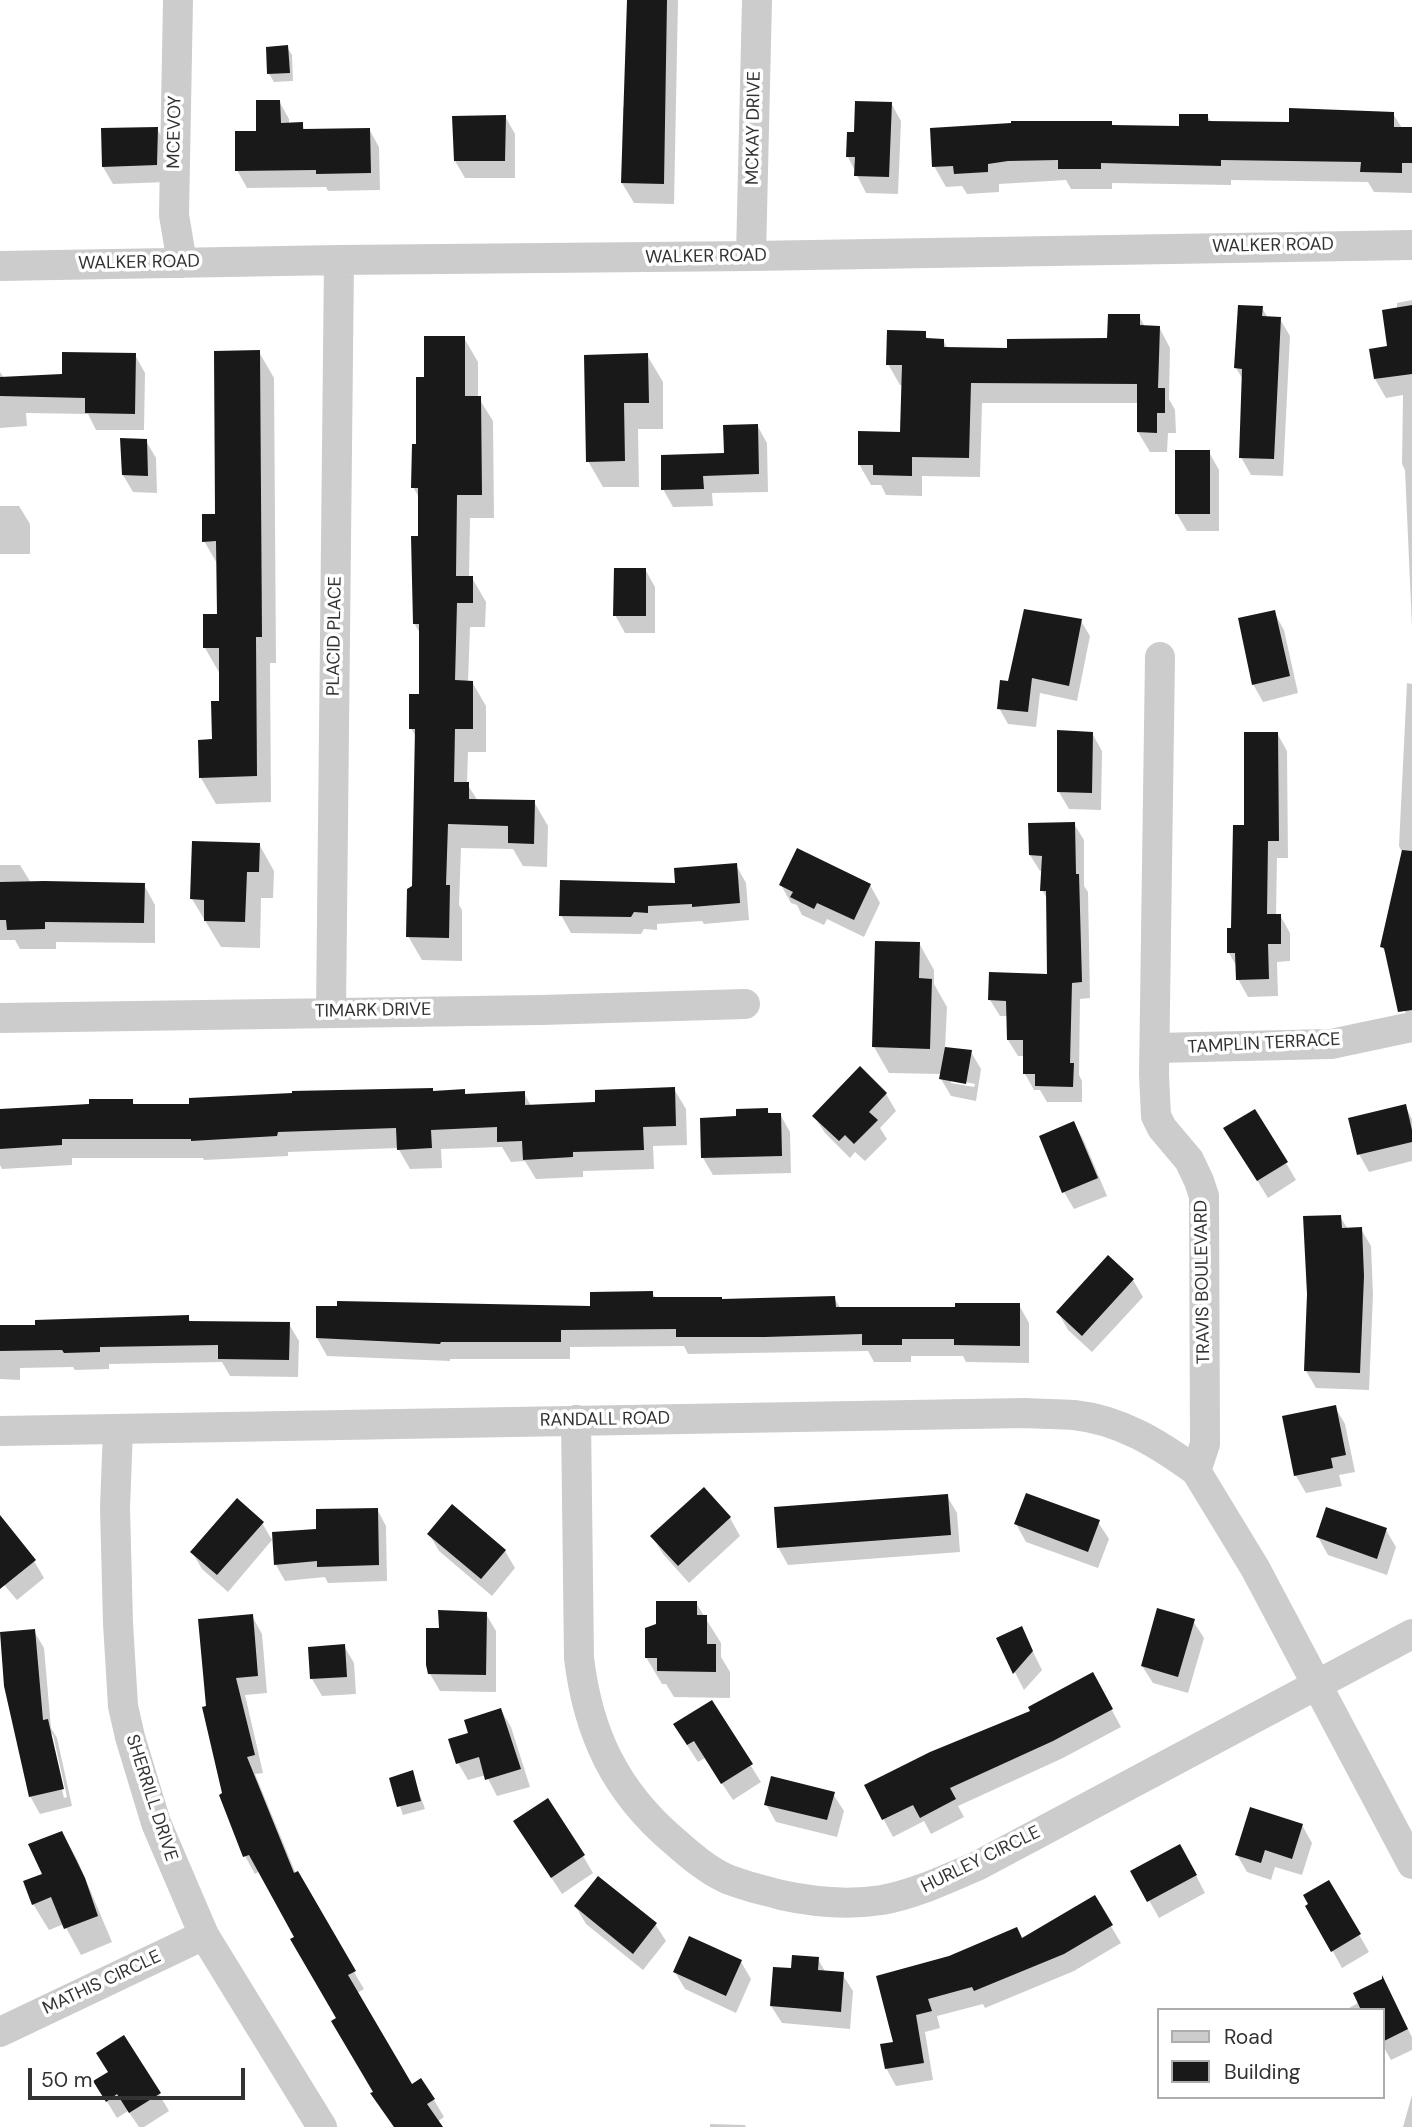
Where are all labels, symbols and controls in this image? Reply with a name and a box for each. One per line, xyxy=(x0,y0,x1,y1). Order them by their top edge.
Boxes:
street label: MCKAY DRIVE xyxy=(742,71,766,185)
street label: MCEVOY xyxy=(164,95,186,169)
street label: WALKER ROAD xyxy=(1212,234,1334,258)
street label: WALKER ROAD xyxy=(645,245,767,269)
street label: WALKER ROAD xyxy=(78,251,200,275)
street label: PLACID PLACE xyxy=(323,576,347,696)
street label: TIMARK DRIVE xyxy=(314,999,432,1023)
street label: TAMPLIN TERRACE xyxy=(1187,1029,1341,1059)
street label: TRAVIS BOULEVARD xyxy=(1191,1200,1215,1364)
street label: RANDALL ROAD xyxy=(540,1408,670,1432)
street label: SHERRILL DRIVE xyxy=(120,1732,182,1864)
street label: HURLEY CIRCLE xyxy=(918,1822,1044,1898)
street label: MATHIS CIRCLE xyxy=(40,1946,164,2020)
legend xyxy=(1156,2008,1384,2099)
text: Road xyxy=(1224,2023,1273,2051)
scale bar xyxy=(32,2054,248,2098)
text: Building xyxy=(1224,2058,1300,2086)
text: 50 m xyxy=(41,2066,92,2094)

